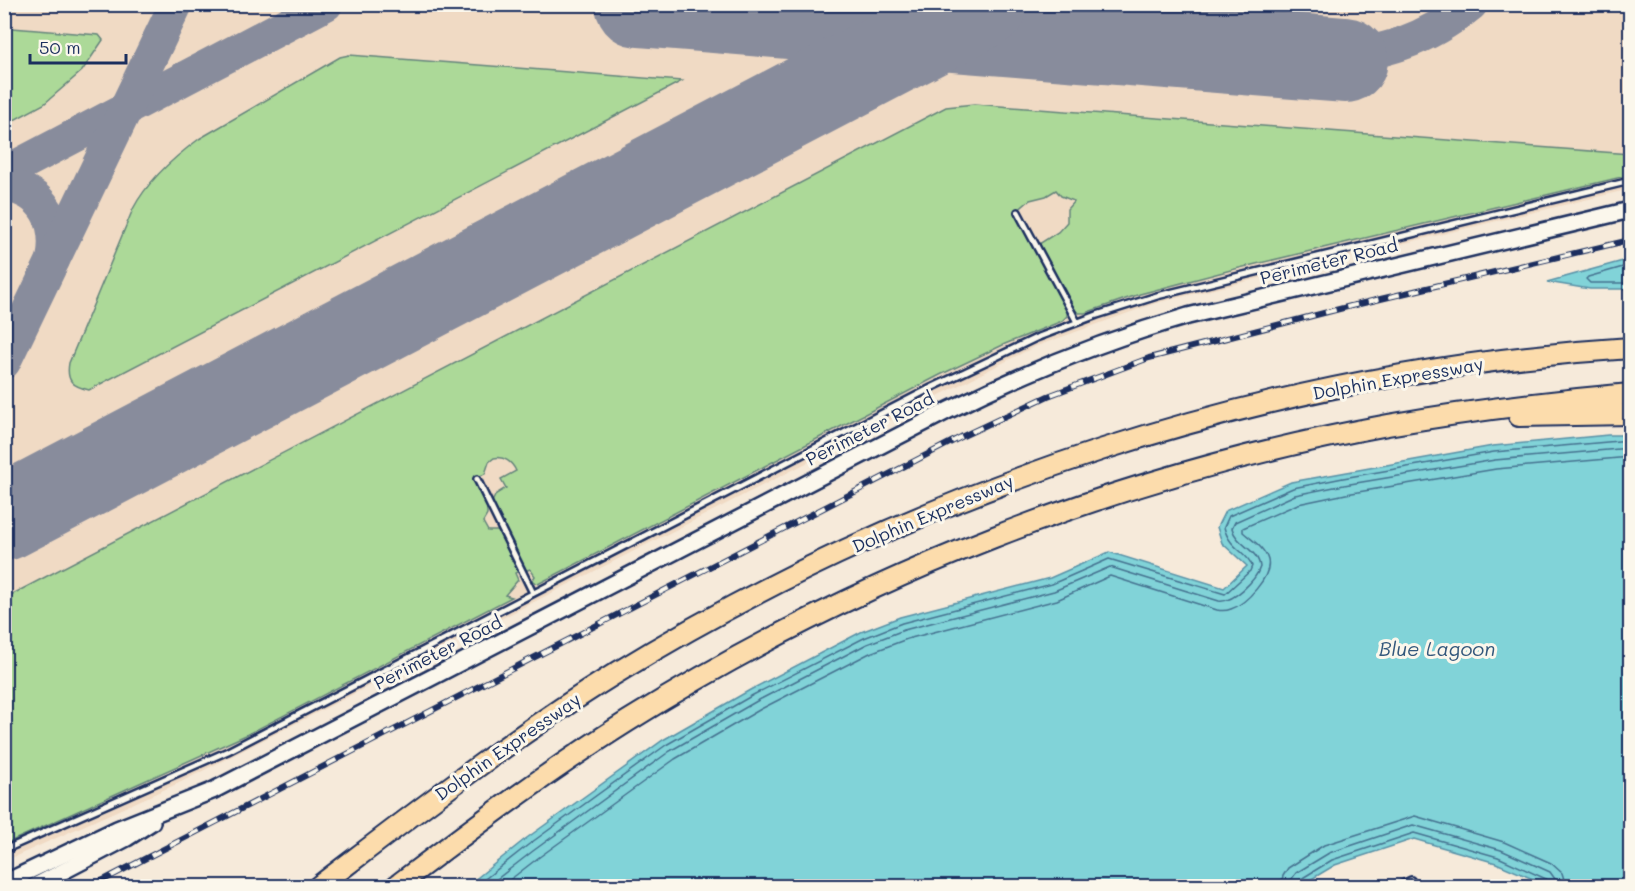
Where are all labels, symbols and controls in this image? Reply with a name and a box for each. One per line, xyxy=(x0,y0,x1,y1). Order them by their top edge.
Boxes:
scale bar xyxy=(30,27,126,65)
text: 50 m xyxy=(39,35,81,59)
street label: Perimeter Road xyxy=(1258,232,1400,290)
street label: Dolphin Expressway xyxy=(1311,351,1485,405)
street label: Perimeter Road xyxy=(801,385,938,471)
street label: Dolphin Expressway xyxy=(848,468,1017,558)
street label: Perimeter Road xyxy=(369,609,506,695)
water label: Blue Lagoon xyxy=(1379,635,1495,661)
street label: Dolphin Expressway xyxy=(430,687,585,806)

